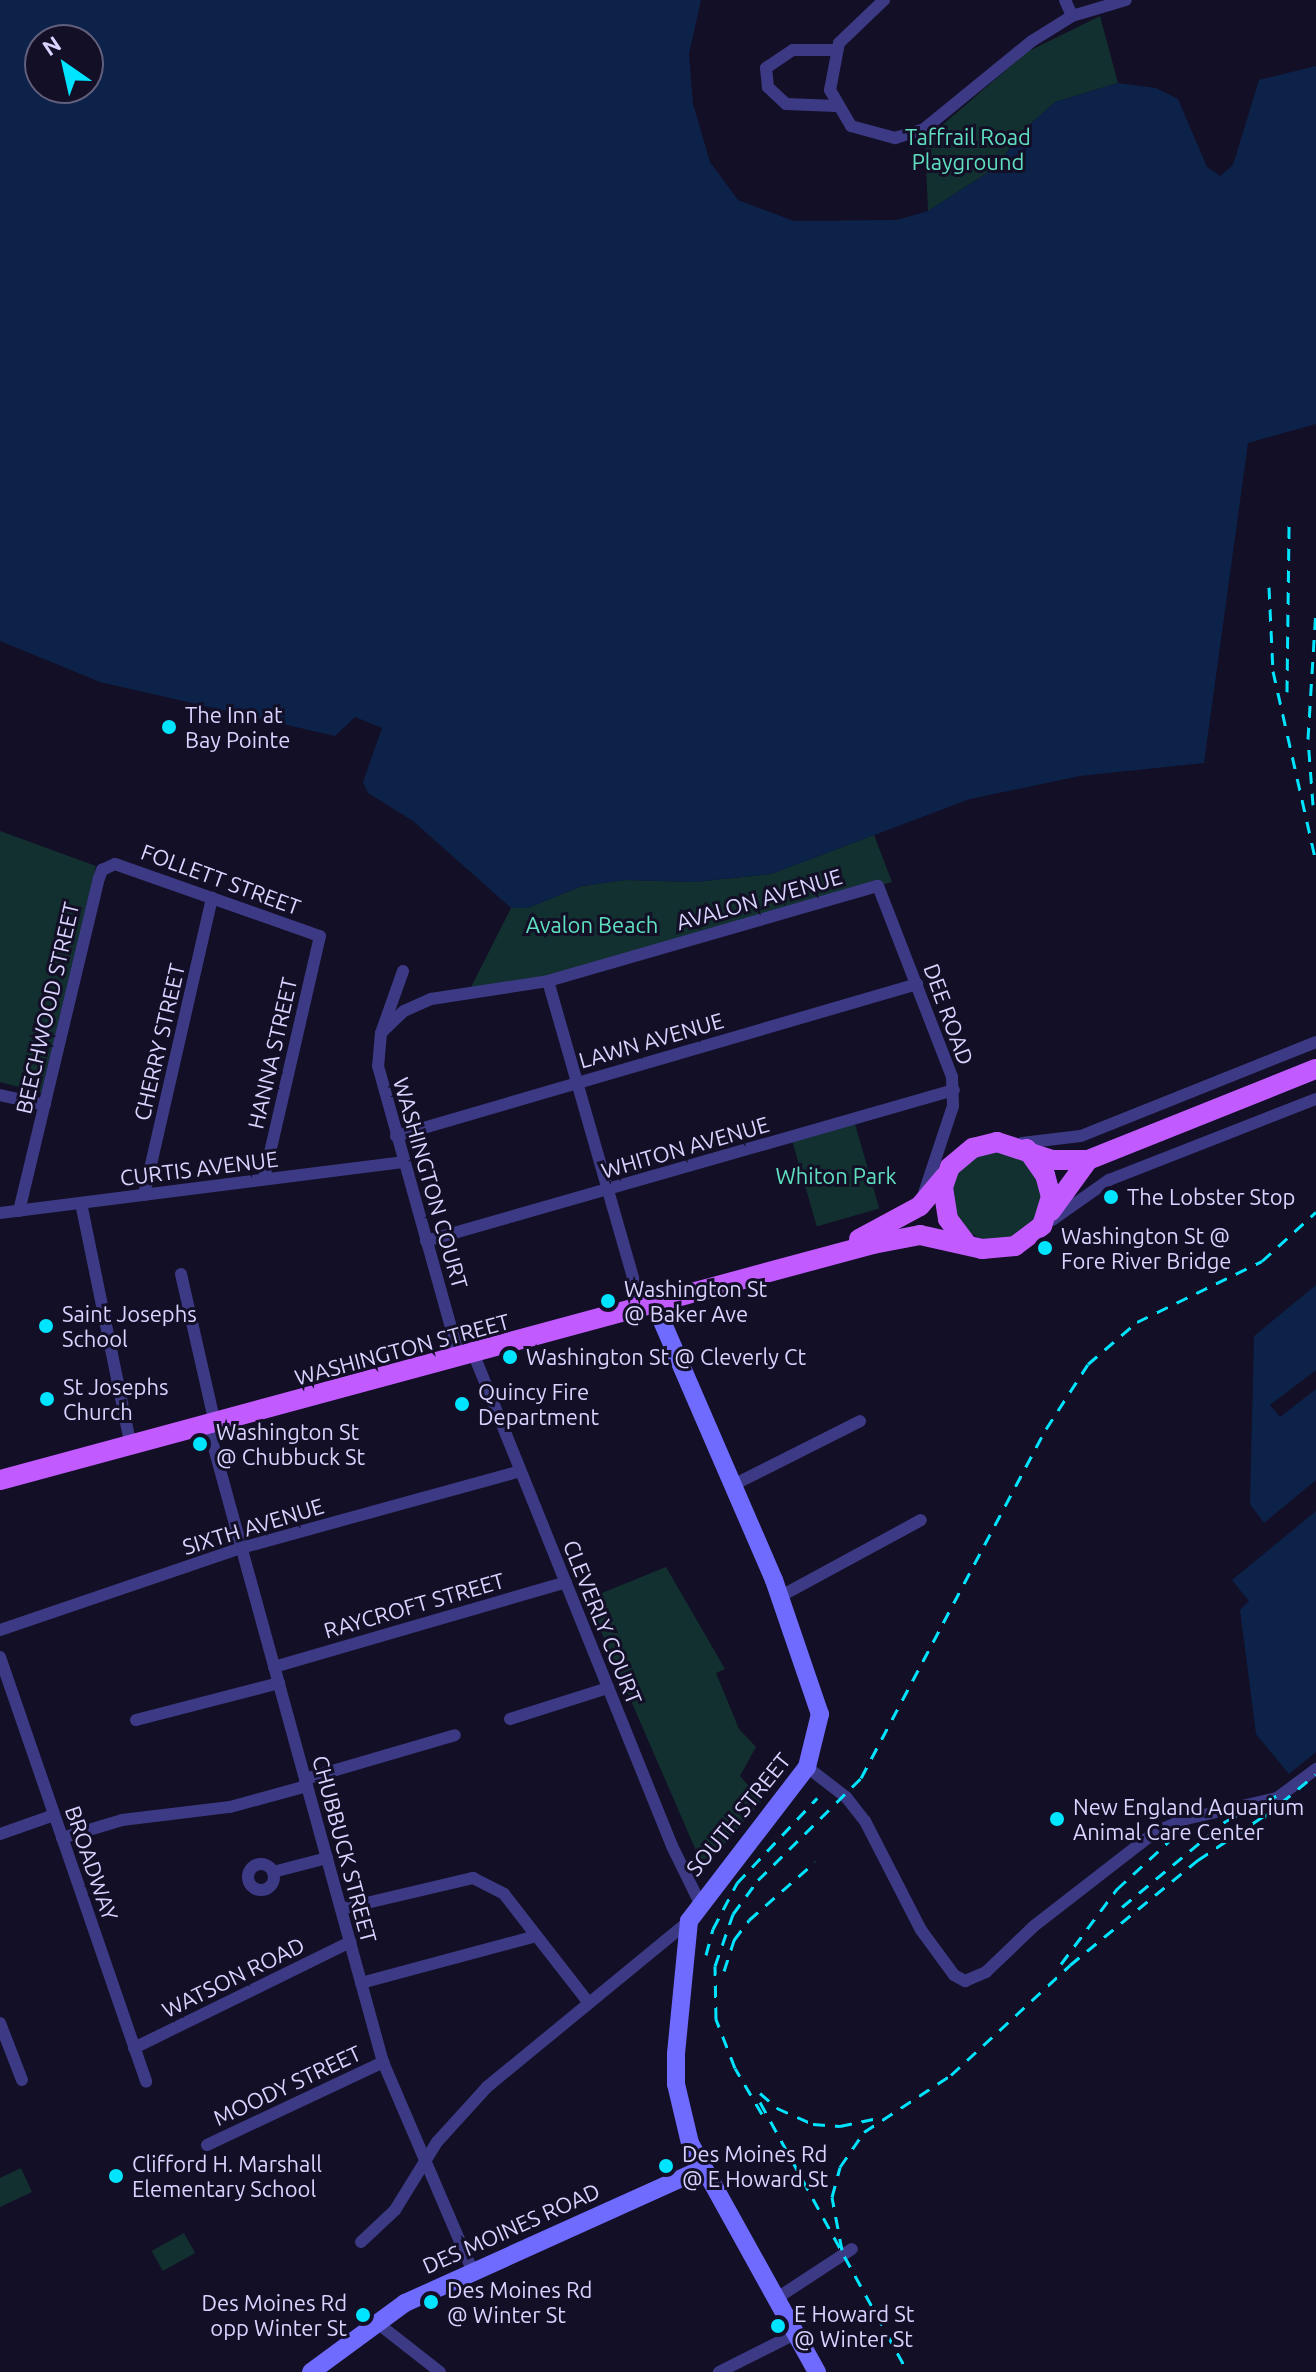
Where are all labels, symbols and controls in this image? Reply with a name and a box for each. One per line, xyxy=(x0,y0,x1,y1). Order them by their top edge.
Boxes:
north arrow xyxy=(24,24,104,104)
text: N xyxy=(38,30,65,60)
park label: Taffrail Road Playground xyxy=(905,123,1031,174)
place label: The Inn at Bay Pointe xyxy=(185,701,290,752)
marker: The Inn at Bay Pointe xyxy=(160,718,178,736)
street label: FOLLETT STREET xyxy=(138,838,304,920)
street label: AVALON AVENUE xyxy=(673,863,845,935)
street label: BEECHWOOD STREET xyxy=(10,900,84,1116)
park label: Avalon Beach xyxy=(526,912,658,938)
street label: DEE ROAD xyxy=(919,960,979,1068)
street label: CHERRY STREET xyxy=(128,961,190,1123)
street label: HANNA STREET xyxy=(242,975,302,1131)
street label: LAWN AVENUE xyxy=(576,1007,726,1073)
street label: WASHINGTON COURT xyxy=(388,1074,474,1292)
street label: WHITON AVENUE xyxy=(598,1110,772,1184)
street label: CURTIS AVENUE xyxy=(118,1145,280,1191)
park label: Whiton Park xyxy=(775,1163,897,1189)
place label: The Lobster Stop xyxy=(1127,1184,1295,1210)
marker: The Lobster Stop xyxy=(1102,1188,1120,1206)
place label: Washington St @ Fore River Bridge xyxy=(1061,1222,1231,1274)
marker: Washington St @ Fore River Bridge xyxy=(1036,1239,1054,1257)
place label: Washington St @ Baker Ave xyxy=(624,1275,767,1326)
marker: Washington St @ Baker Ave xyxy=(599,1292,617,1310)
place label: Saint Josephs School xyxy=(62,1300,197,1352)
street label: WASHINGTON STREET xyxy=(292,1308,512,1390)
marker: Saint Josephs School xyxy=(37,1317,55,1335)
place label: Washington St @ Cleverly Ct xyxy=(526,1344,806,1370)
marker: Washington St @ Cleverly Ct xyxy=(501,1348,519,1366)
place label: St Josephs Church xyxy=(63,1373,169,1424)
place label: Quincy Fire Department xyxy=(478,1378,599,1430)
marker: St Josephs Church xyxy=(38,1390,56,1408)
marker: Quincy Fire Department xyxy=(453,1395,471,1413)
place label: Washington St @ Chubbuck St xyxy=(216,1418,365,1470)
marker: Washington St @ Chubbuck St xyxy=(191,1435,209,1453)
street label: SIXTH AVENUE xyxy=(179,1492,327,1560)
street label: CLEVERLY COURT xyxy=(558,1536,648,1708)
street label: RAYCROFT STREET xyxy=(321,1567,507,1643)
street label: SOUTH STREET xyxy=(680,1747,796,1881)
street label: CHUBBUCK STREET xyxy=(307,1752,383,1946)
place label: New England Aquarium Animal Care Center xyxy=(1073,1793,1304,1844)
street label: BROADWAY xyxy=(60,1802,124,1924)
marker: New England Aquarium Animal Care Center xyxy=(1048,1810,1066,1828)
street label: WATSON ROAD xyxy=(158,1931,308,2023)
street label: MOODY STREET xyxy=(209,2039,365,2131)
place label: Des Moines Rd @ E Howard St xyxy=(682,2140,828,2192)
place label: Clifford H. Marshall Elementary School xyxy=(132,2150,322,2202)
marker: Des Moines Rd @ E Howard St xyxy=(657,2157,675,2175)
marker: Clifford H. Marshall Elementary School xyxy=(107,2167,125,2185)
street label: DES MOINES ROAD xyxy=(418,2177,604,2279)
place label: Des Moines Rd @ Winter St xyxy=(447,2276,592,2328)
place label: Des Moines Rd opp Winter St xyxy=(202,2289,347,2340)
marker: Des Moines Rd @ Winter St xyxy=(422,2293,440,2311)
place label: E Howard St @ Winter St xyxy=(794,2300,914,2352)
marker: Des Moines Rd opp Winter St xyxy=(354,2306,372,2324)
marker: E Howard St @ Winter St xyxy=(769,2317,787,2335)

